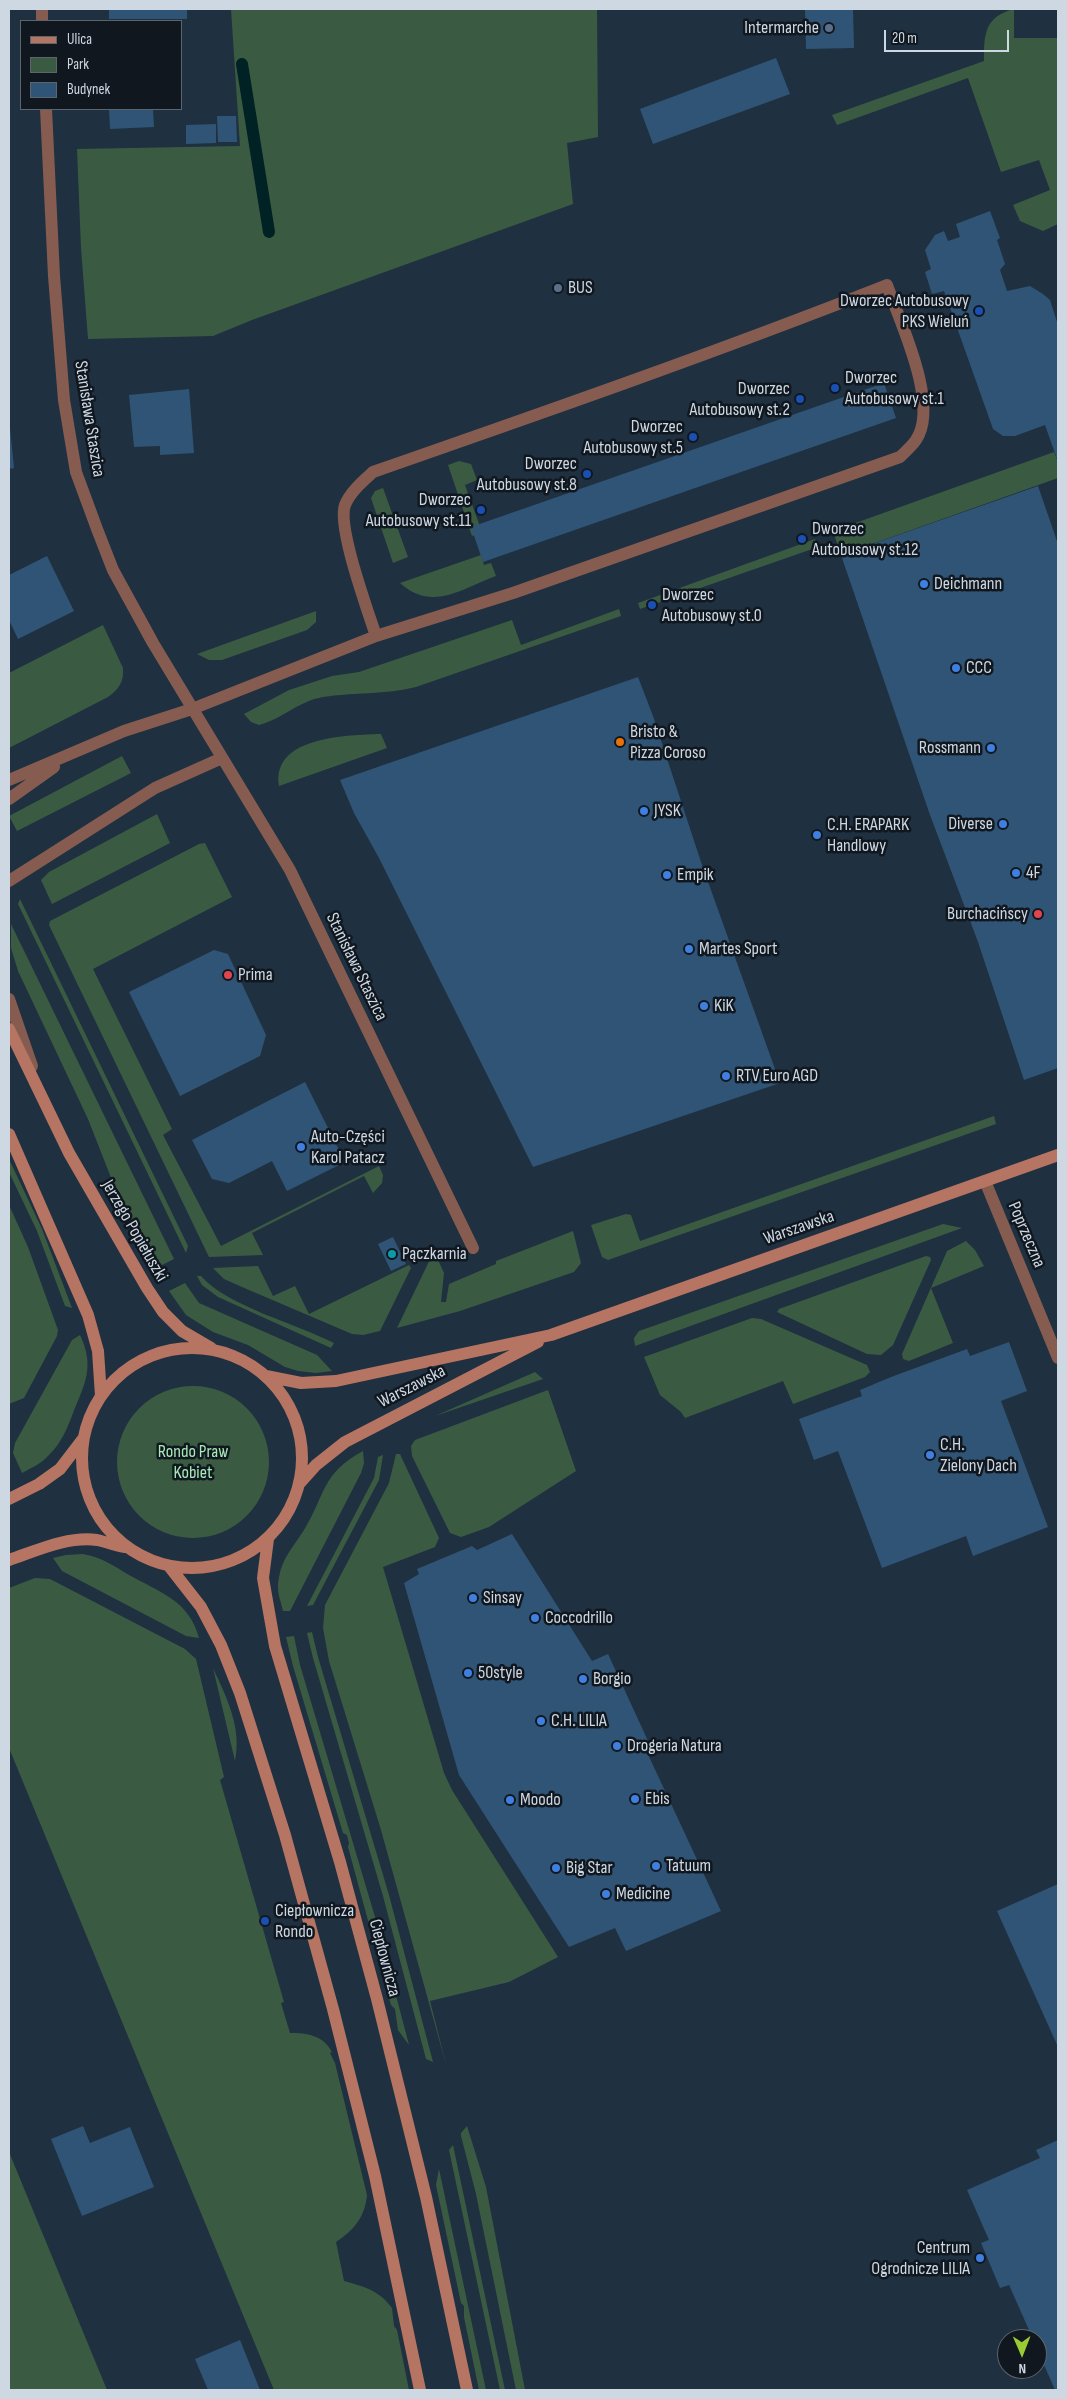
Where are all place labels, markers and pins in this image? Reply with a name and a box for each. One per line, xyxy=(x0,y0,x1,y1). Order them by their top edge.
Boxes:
place label: Intermarche xyxy=(744,17,819,39)
marker: Intermarche xyxy=(823,22,835,34)
place label: BUS xyxy=(568,277,593,299)
marker: BUS xyxy=(552,282,564,294)
place label: Dworzec Autobusowy PKS Wieluń xyxy=(840,290,969,332)
marker: Dworzec Autobusowy PKS Wieluń xyxy=(973,305,985,317)
place label: Dworzec Autobusowy st.1 xyxy=(845,367,944,409)
place label: Dworzec Autobusowy st.2 xyxy=(690,378,790,420)
marker: Dworzec Autobusowy st.1 xyxy=(829,382,841,394)
marker: Dworzec Autobusowy st.2 xyxy=(794,393,806,405)
place label: Dworzec Autobusowy st.5 xyxy=(583,416,683,458)
marker: Dworzec Autobusowy st.5 xyxy=(687,431,699,443)
place label: Dworzec Autobusowy st.8 xyxy=(477,453,577,496)
marker: Dworzec Autobusowy st.8 xyxy=(581,468,593,480)
place label: Dworzec Autobusowy st.11 xyxy=(366,489,471,532)
marker: Dworzec Autobusowy st.11 xyxy=(475,504,487,516)
place label: Dworzec Autobusowy st.12 xyxy=(812,518,918,560)
marker: Dworzec Autobusowy st.12 xyxy=(796,533,808,545)
place label: Deichmann xyxy=(934,573,1002,595)
marker: Deichmann xyxy=(918,578,930,590)
place label: Dworzec Autobusowy st.0 xyxy=(662,584,762,626)
marker: Dworzec Autobusowy st.0 xyxy=(646,599,658,611)
place label: CCC xyxy=(966,657,992,679)
marker: CCC xyxy=(950,662,962,674)
place label: Bristo & Pizza Coroso xyxy=(630,721,706,764)
marker: Bristo & Pizza Coroso xyxy=(614,736,626,748)
place label: Rossmann xyxy=(919,737,981,759)
marker: Rossmann xyxy=(985,742,997,754)
place label: JYSK xyxy=(654,800,681,822)
marker: JYSK xyxy=(638,805,650,817)
place label: Diverse xyxy=(948,813,993,835)
place label: C.H. ERAPARK Handlowy xyxy=(827,814,909,856)
marker: Diverse xyxy=(997,818,1009,830)
marker: C.H. ERAPARK Handlowy xyxy=(811,829,823,841)
place label: 4F xyxy=(1026,862,1041,884)
place label: Empik xyxy=(677,864,714,886)
marker: 4F xyxy=(1010,867,1022,879)
marker: Empik xyxy=(661,869,673,881)
place label: Burchacińscy xyxy=(947,903,1028,925)
marker: Burchacińscy xyxy=(1032,908,1044,920)
place label: Martes Sport xyxy=(699,938,777,960)
marker: Martes Sport xyxy=(683,943,695,955)
place label: Prima xyxy=(238,964,273,986)
marker: Prima xyxy=(222,969,234,981)
place label: KiK xyxy=(714,995,734,1017)
marker: KiK xyxy=(698,1000,710,1012)
place label: RTV Euro AGD xyxy=(736,1065,818,1087)
marker: RTV Euro AGD xyxy=(720,1070,732,1082)
place label: Auto-Części Karol Patacz xyxy=(311,1126,385,1168)
marker: Auto-Części Karol Patacz xyxy=(295,1141,307,1153)
place label: Pączkarnia xyxy=(402,1243,467,1265)
marker: Pączkarnia xyxy=(386,1248,398,1260)
place label: C.H. Zielony Dach xyxy=(940,1434,1017,1476)
marker: C.H. Zielony Dach xyxy=(924,1449,936,1461)
place label: Sinsay xyxy=(483,1587,522,1609)
marker: Sinsay xyxy=(467,1592,479,1604)
place label: Coccodrillo xyxy=(545,1607,613,1629)
marker: Coccodrillo xyxy=(529,1612,541,1624)
place label: 50style xyxy=(478,1662,523,1684)
marker: 50style xyxy=(462,1667,474,1679)
place label: Borgio xyxy=(593,1668,631,1690)
marker: Borgio xyxy=(577,1673,589,1685)
place label: C.H. LILIA xyxy=(551,1710,607,1732)
marker: C.H. LILIA xyxy=(535,1715,547,1727)
place label: Drogeria Natura xyxy=(627,1735,722,1757)
marker: Drogeria Natura xyxy=(611,1740,623,1752)
place label: Ebis xyxy=(645,1788,670,1810)
place label: Moodo xyxy=(520,1789,561,1811)
marker: Ebis xyxy=(629,1793,641,1805)
marker: Moodo xyxy=(504,1794,516,1806)
place label: Tatuum xyxy=(666,1855,711,1877)
place label: Big Star xyxy=(566,1857,613,1879)
marker: Tatuum xyxy=(650,1860,662,1872)
marker: Big Star xyxy=(550,1862,562,1874)
place label: Medicine xyxy=(616,1883,670,1905)
marker: Medicine xyxy=(600,1888,612,1900)
place label: Ciepłownicza Rondo xyxy=(275,1900,354,1942)
marker: Ciepłownicza Rondo xyxy=(259,1915,271,1927)
place label: Centrum Ogrodnicze LILIA xyxy=(871,2237,970,2280)
marker: Centrum Ogrodnicze LILIA xyxy=(974,2252,986,2264)

